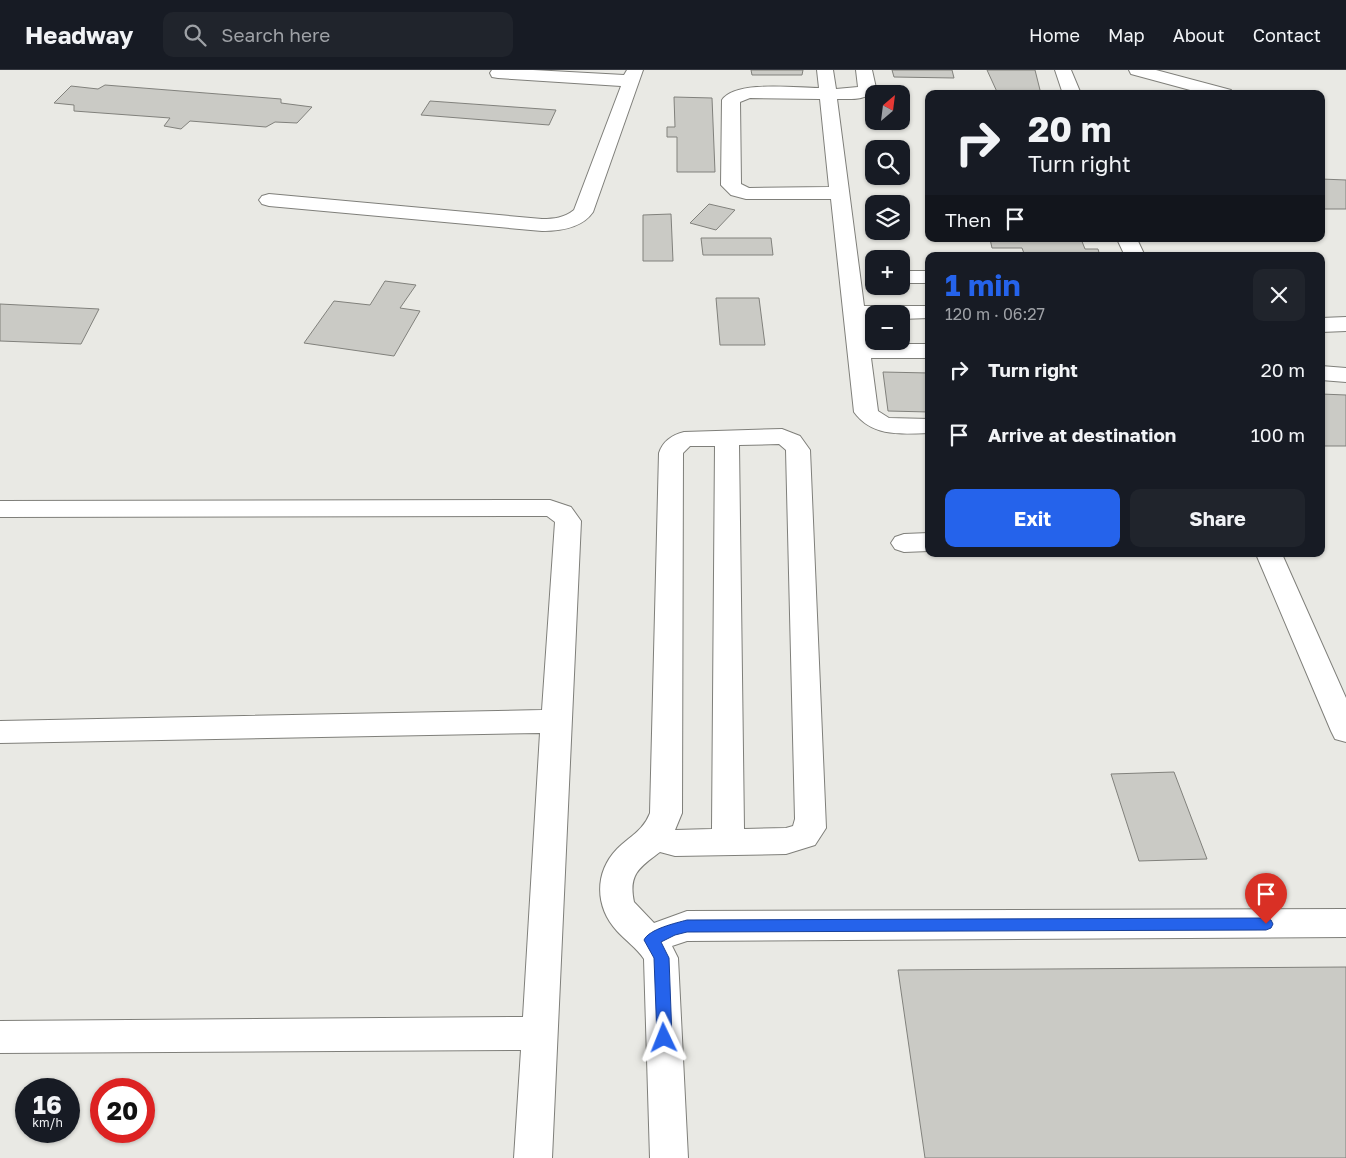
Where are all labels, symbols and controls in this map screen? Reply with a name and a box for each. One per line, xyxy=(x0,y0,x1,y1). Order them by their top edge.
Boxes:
search box xyxy=(163,12,513,57)
text: Headway xyxy=(25,20,133,49)
icon: search xyxy=(181,21,209,49)
text: Search here xyxy=(221,23,330,46)
text: Home xyxy=(1029,24,1080,46)
text: Map xyxy=(1108,24,1145,46)
text: About xyxy=(1173,24,1225,46)
text: Contact xyxy=(1253,24,1321,46)
north arrow xyxy=(865,85,910,130)
map controls xyxy=(865,85,910,350)
text: 20 m xyxy=(1028,108,1111,150)
icon: right xyxy=(945,110,1010,175)
button: search xyxy=(865,140,910,185)
text: Turn right xyxy=(1028,150,1131,177)
button: layers xyxy=(865,195,910,240)
icon: arrive xyxy=(1001,205,1029,233)
text: Then xyxy=(945,208,991,231)
button: + xyxy=(865,250,910,295)
text: 1 min xyxy=(945,267,1021,303)
button: close xyxy=(1253,269,1305,321)
text: 120 m · 06:27 xyxy=(945,304,1045,324)
button: − xyxy=(865,305,910,350)
icon: right xyxy=(945,356,973,384)
text: Turn right xyxy=(988,358,1078,381)
text: 20 m xyxy=(1261,358,1305,381)
icon: arrive xyxy=(945,421,973,449)
text: Arrive at destination xyxy=(988,423,1176,446)
text: 100 m xyxy=(1251,423,1305,446)
button: Exit xyxy=(945,489,1120,547)
button: Share xyxy=(1130,489,1305,547)
pin xyxy=(1245,873,1287,924)
icon: arrive xyxy=(1252,880,1280,908)
position arrow xyxy=(637,1011,689,1063)
speed limit sign: 20 xyxy=(90,1078,155,1143)
text: 16 xyxy=(33,1089,62,1120)
text: km/h xyxy=(32,1115,63,1130)

